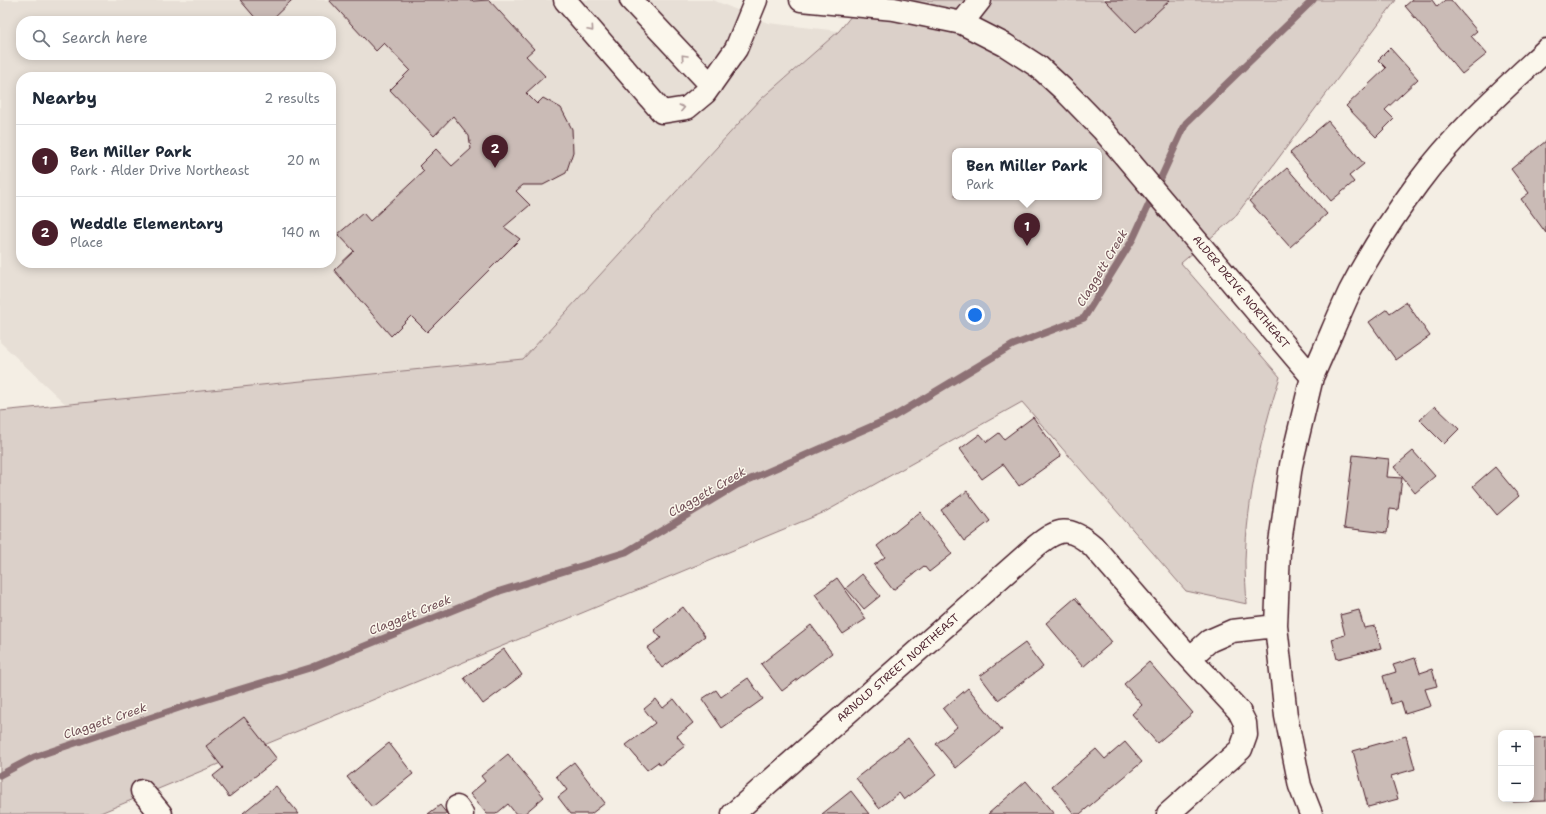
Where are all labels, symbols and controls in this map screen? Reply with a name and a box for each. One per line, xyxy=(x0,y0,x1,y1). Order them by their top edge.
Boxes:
search box xyxy=(16,16,336,60)
one-way arrow xyxy=(586,24,593,32)
icon: search xyxy=(30,27,52,49)
text: Search here xyxy=(62,28,148,48)
one-way arrow xyxy=(681,54,689,62)
text: Nearby xyxy=(32,87,97,109)
text: 2 results xyxy=(264,90,320,107)
one-way arrow xyxy=(679,105,686,113)
pin: 2 xyxy=(482,135,508,168)
text: Ben Miller Park xyxy=(70,142,192,162)
popup xyxy=(952,148,1102,200)
text: 1 xyxy=(42,152,48,169)
text: 20 m xyxy=(287,152,320,169)
text: Ben Miller Park xyxy=(966,156,1088,176)
text: Park · Alder Drive Northeast xyxy=(70,162,250,179)
text: Park xyxy=(966,176,994,193)
pin: 1 xyxy=(1014,213,1040,246)
text: Weddle Elementary xyxy=(70,214,223,234)
text: 2 xyxy=(40,224,50,241)
text: 140 m xyxy=(281,224,320,241)
water label: Claggett Creek xyxy=(1073,226,1131,309)
street label: ALDER DRIVE NORTHEAST xyxy=(1189,232,1293,352)
text: Place xyxy=(70,234,103,251)
your location xyxy=(965,305,985,325)
water label: Claggett Creek xyxy=(665,463,749,521)
water label: Claggett Creek xyxy=(367,591,454,639)
street label: ARNOLD STREET NORTHEAST xyxy=(833,610,963,725)
water label: Claggett Creek xyxy=(61,699,149,743)
map controls xyxy=(1498,730,1534,802)
button: + xyxy=(1498,730,1534,766)
button: − xyxy=(1498,766,1534,802)

